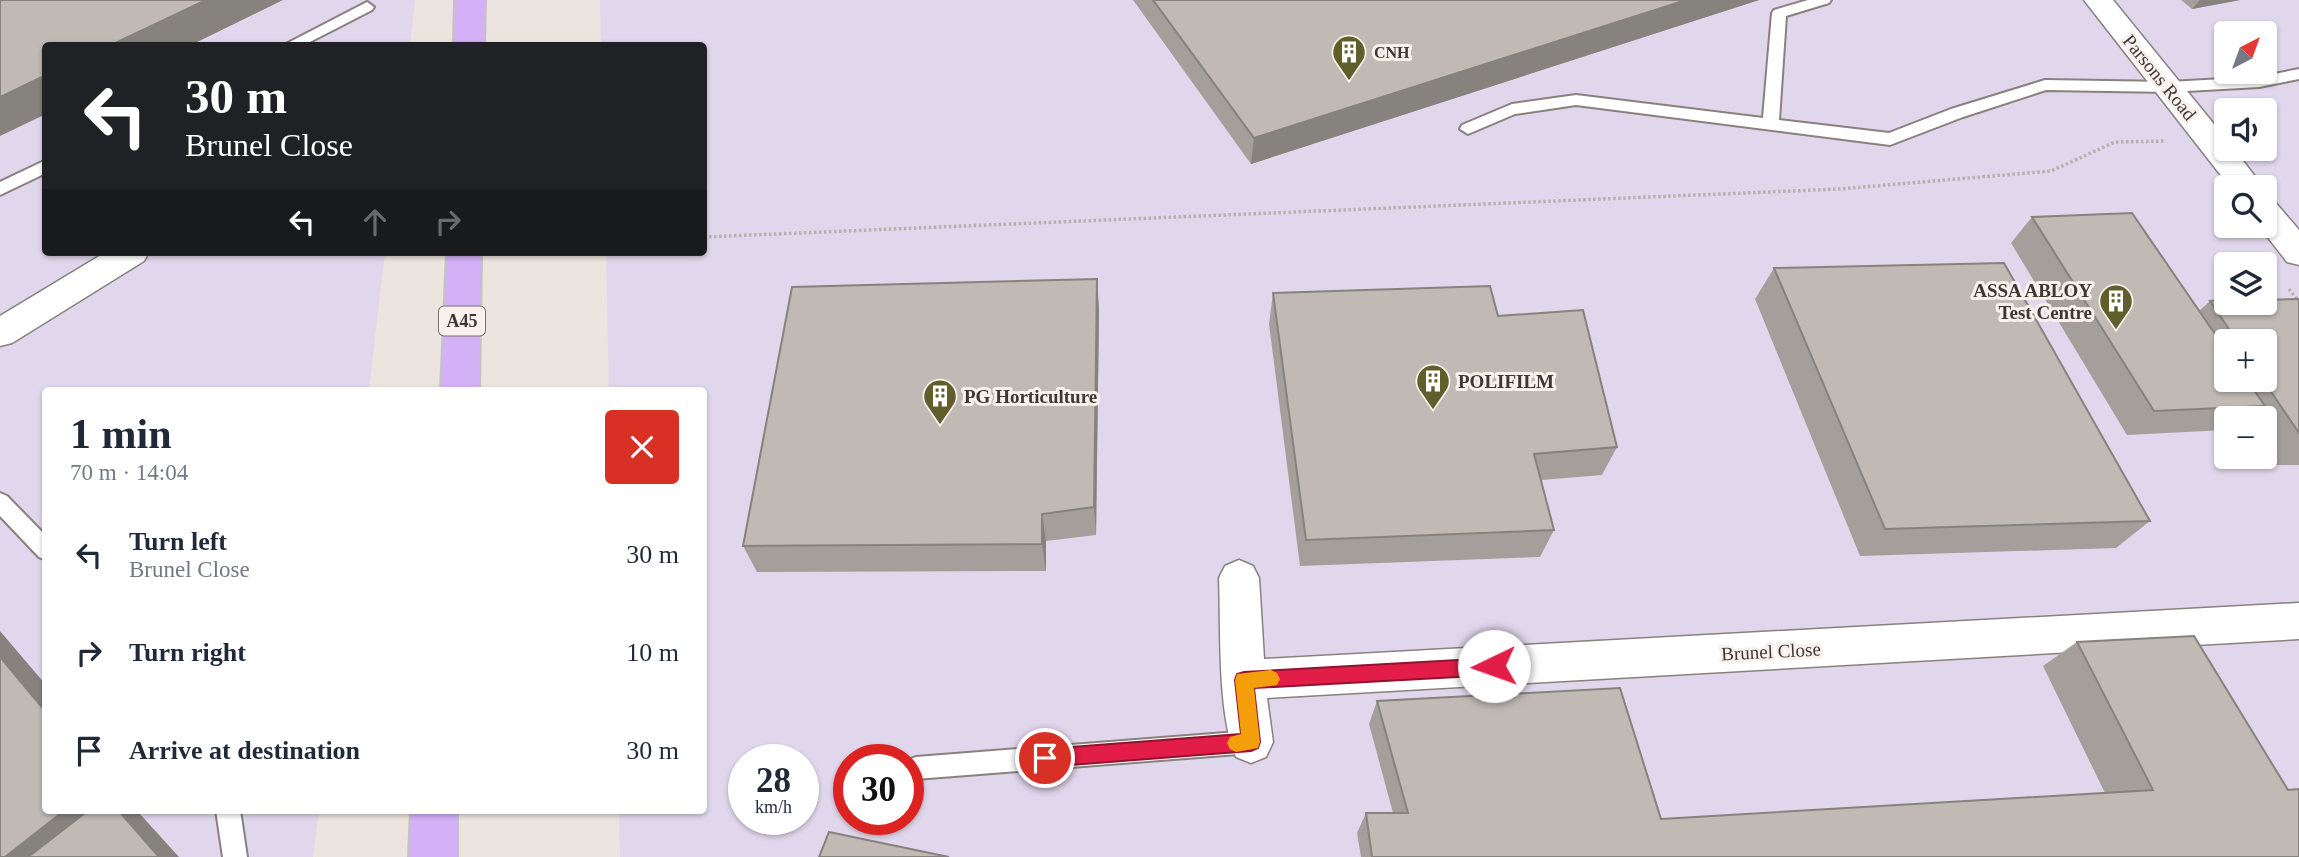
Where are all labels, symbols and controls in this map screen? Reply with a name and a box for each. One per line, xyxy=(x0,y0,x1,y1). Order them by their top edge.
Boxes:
north arrow xyxy=(2214,21,2277,84)
map controls xyxy=(2214,21,2277,469)
street label: Parsons Road xyxy=(2119,30,2201,125)
building icon: CNH xyxy=(1330,33,1368,82)
place label: CNH xyxy=(1374,44,1410,61)
text: 30 m xyxy=(185,69,287,124)
icon: left xyxy=(70,70,161,161)
button: sound xyxy=(2214,98,2277,161)
text: Brunel Close xyxy=(185,127,353,163)
button: search xyxy=(2214,175,2277,238)
icon: left xyxy=(283,203,321,241)
icon: ahead xyxy=(356,203,394,241)
icon: right xyxy=(429,203,467,241)
button: layers xyxy=(2214,252,2277,315)
place label: ASSA ABLOY Test Centre xyxy=(1973,280,2092,323)
building icon: ASSA ABLOY Test Centre xyxy=(2097,282,2135,331)
road number: A45 xyxy=(439,306,485,335)
button: + xyxy=(2214,329,2277,392)
building icon: POLIFILM xyxy=(1414,362,1452,411)
place label: POLIFILM xyxy=(1458,371,1554,392)
building icon: PG Horticulture xyxy=(921,377,959,426)
place label: PG Horticulture xyxy=(964,386,1097,407)
button: − xyxy=(2214,406,2277,469)
button: close xyxy=(605,410,679,484)
text: 1 min xyxy=(70,411,172,457)
text: 70 m · 14:04 xyxy=(70,460,188,485)
text: Turn left xyxy=(129,527,227,556)
icon: left xyxy=(70,536,108,574)
text: 30 m xyxy=(626,540,679,569)
text: Brunel Close xyxy=(129,557,250,582)
position arrow xyxy=(1457,629,1531,703)
icon: right xyxy=(70,634,108,672)
text: Turn right xyxy=(129,638,246,667)
text: 10 m xyxy=(626,638,679,667)
street label: Brunel Close xyxy=(1721,638,1821,665)
pin xyxy=(1015,728,1075,788)
icon: arrive xyxy=(70,732,108,770)
text: Arrive at destination xyxy=(129,736,360,765)
text: 30 m xyxy=(626,736,679,765)
icon: arrive xyxy=(1026,739,1064,777)
speed limit sign: 30 xyxy=(833,744,924,835)
text: 28 xyxy=(756,761,791,800)
text: km/h xyxy=(755,797,792,817)

